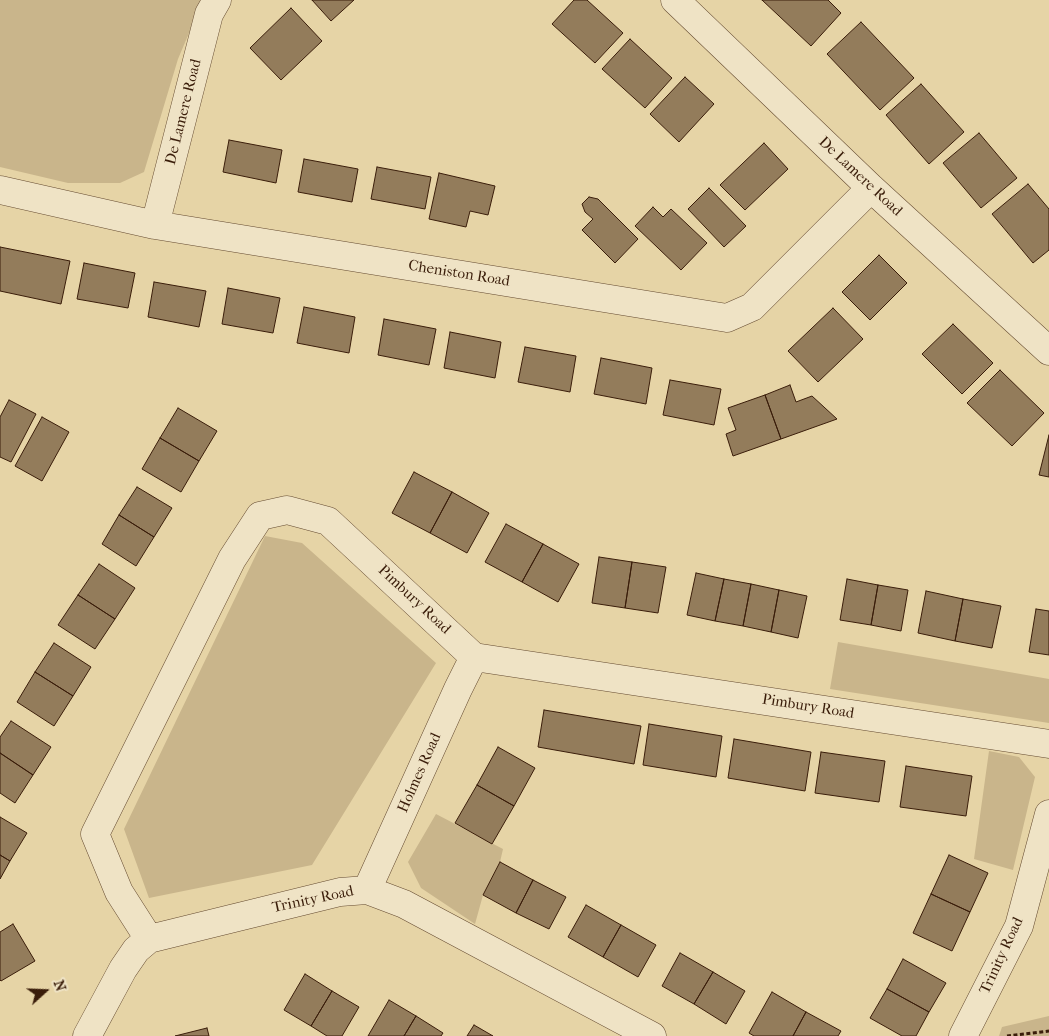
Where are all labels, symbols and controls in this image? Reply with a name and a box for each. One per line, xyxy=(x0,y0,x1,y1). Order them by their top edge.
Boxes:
street label: De Lamere Road xyxy=(162,57,206,167)
street label: De Lamere Road xyxy=(814,134,906,220)
street label: Cheniston Road xyxy=(407,257,511,291)
street label: Pimbury Road xyxy=(374,562,454,638)
street label: Pimbury Road xyxy=(761,691,855,723)
street label: Holmes Road xyxy=(394,730,446,816)
street label: Trinity Road xyxy=(271,883,355,917)
street label: Trinity Road xyxy=(976,915,1028,997)
north arrow xyxy=(20,966,70,1016)
text: N xyxy=(50,978,69,994)

